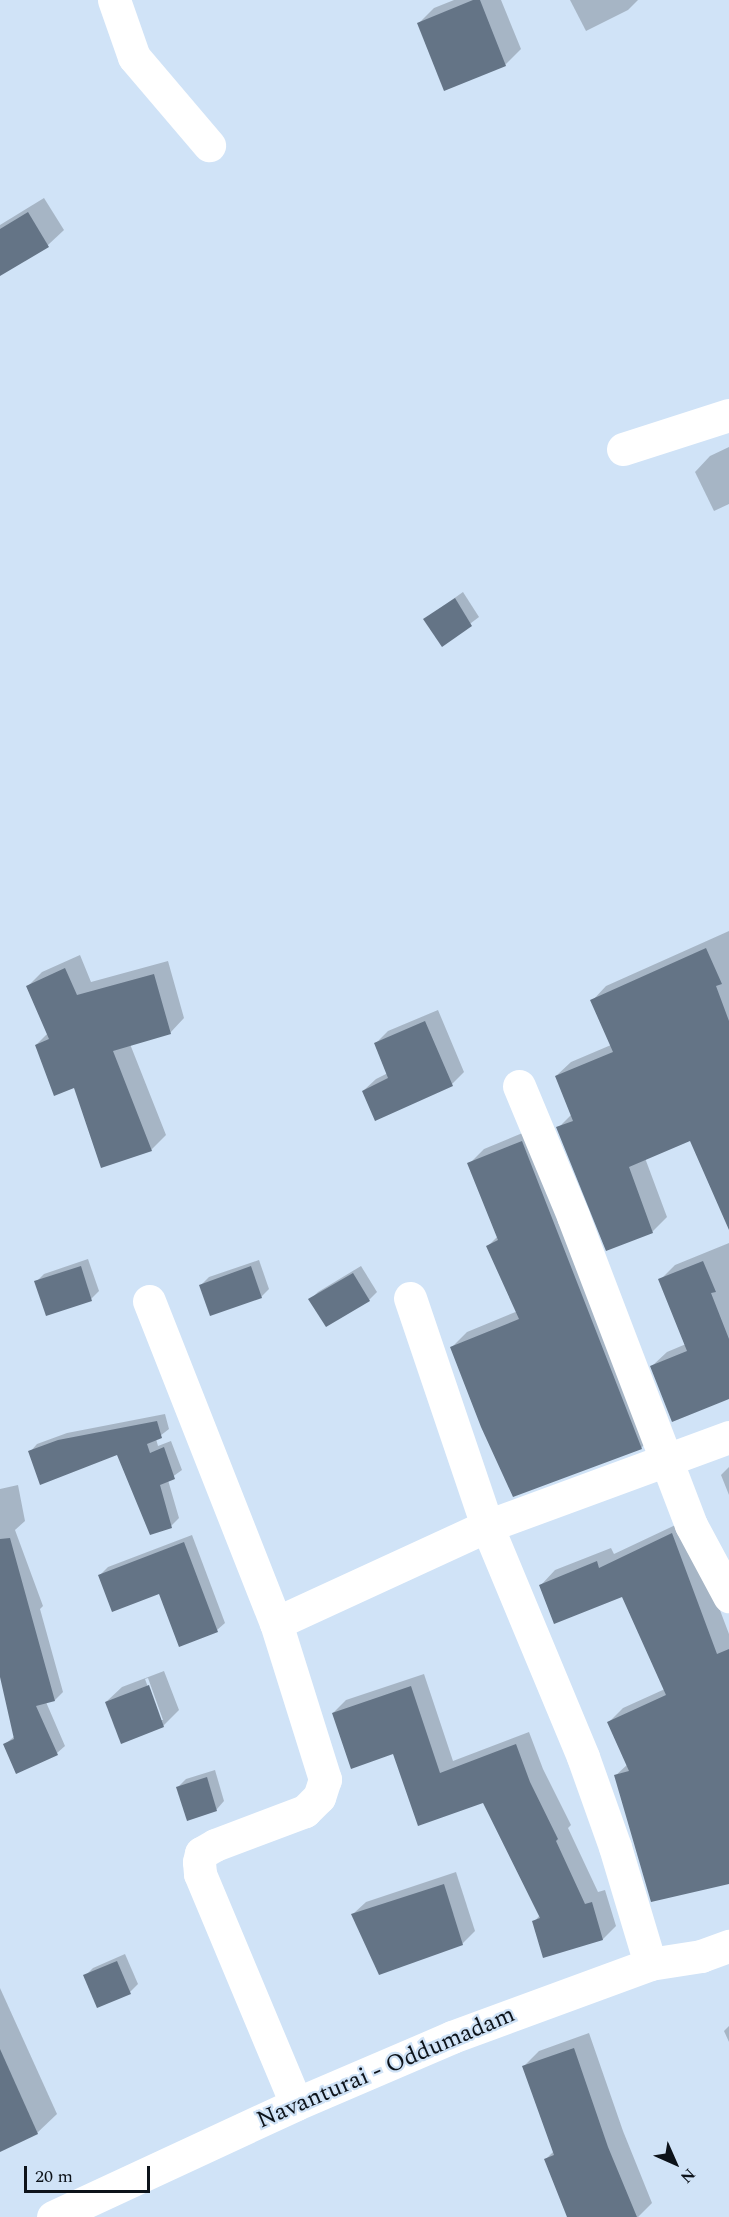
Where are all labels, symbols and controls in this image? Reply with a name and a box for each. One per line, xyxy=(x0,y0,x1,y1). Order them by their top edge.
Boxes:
street label: Navanturai - Oddumadam xyxy=(253,2001,519,2135)
north arrow xyxy=(645,2133,705,2193)
scale bar xyxy=(27,2154,153,2192)
text: 20 m xyxy=(35,2163,73,2190)
text: N xyxy=(675,2163,701,2189)

